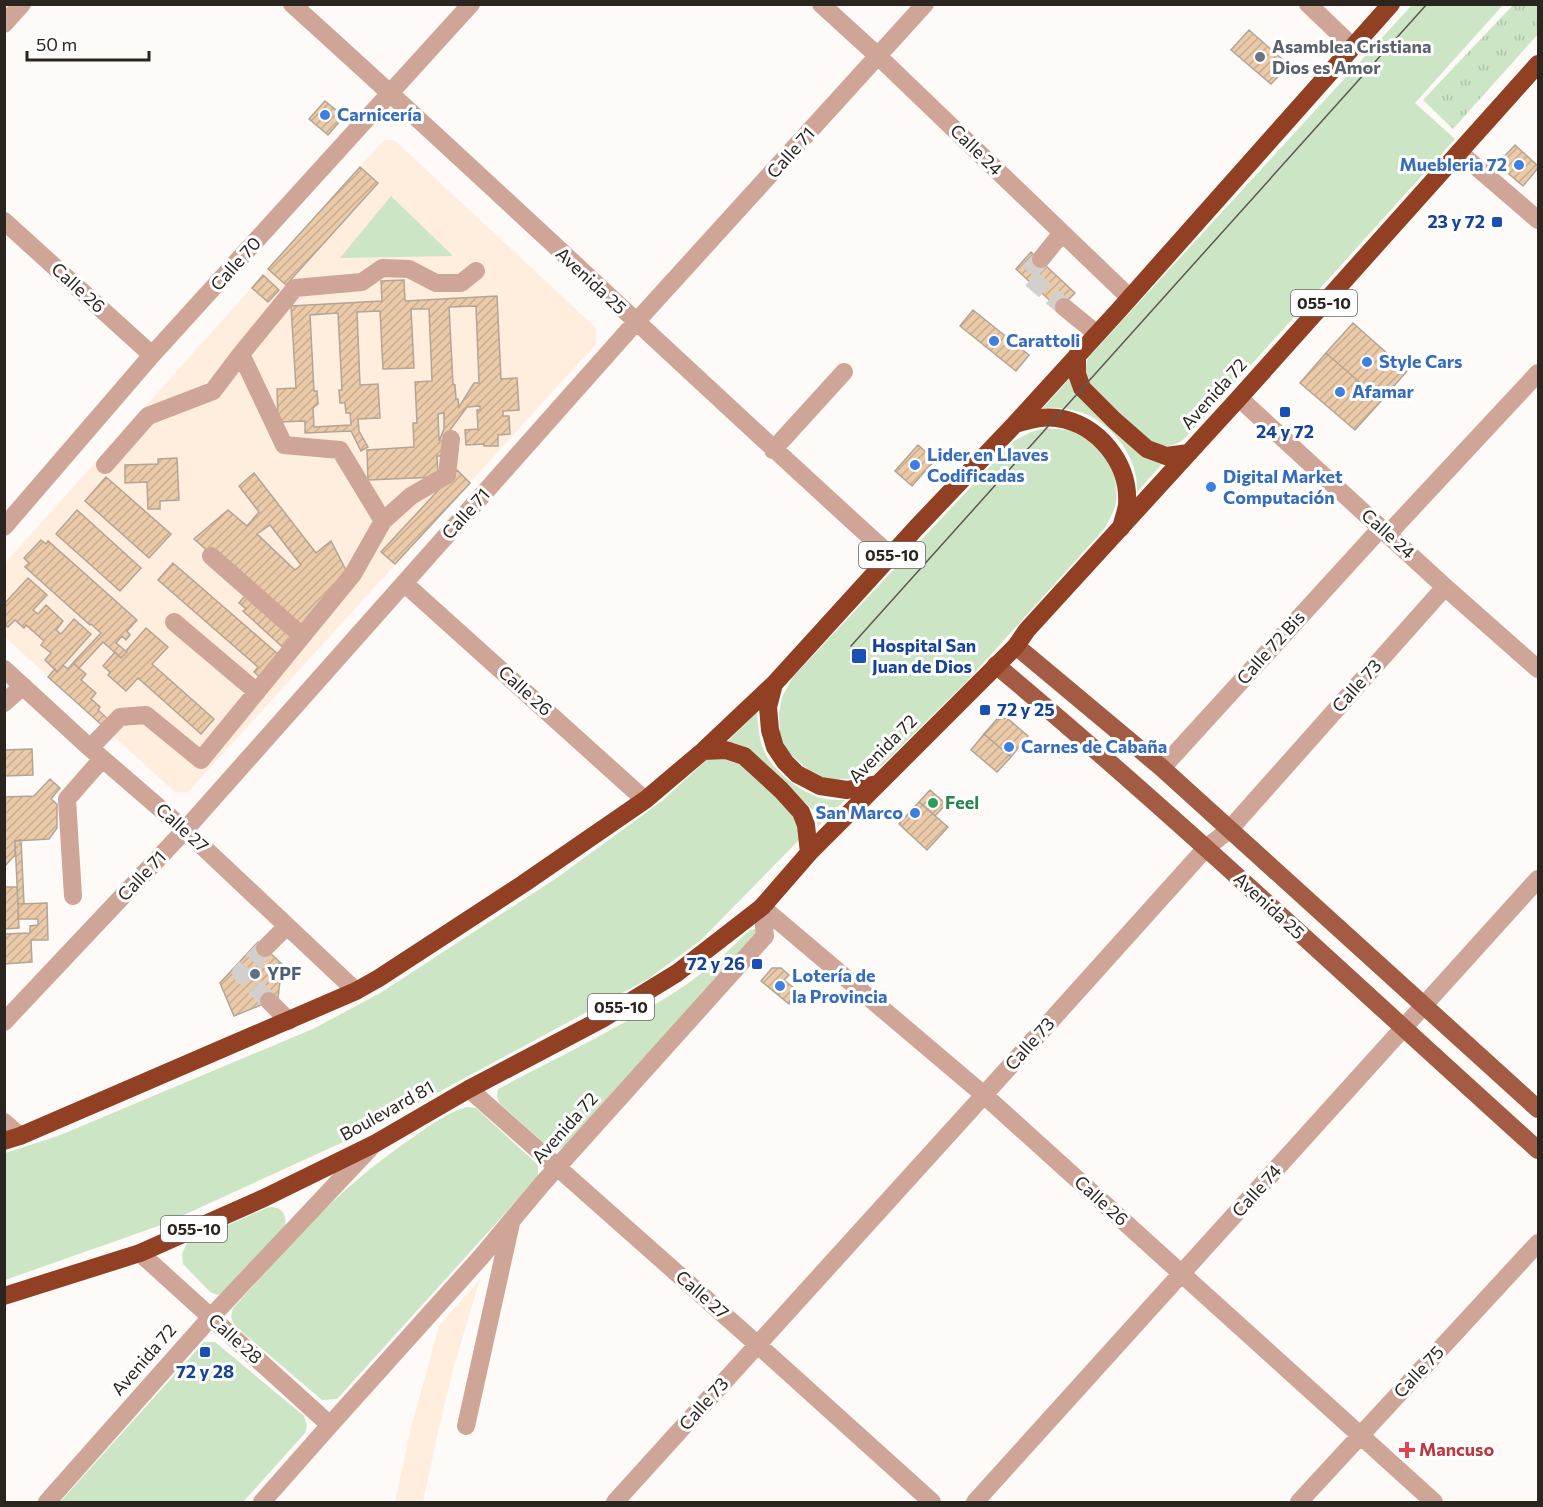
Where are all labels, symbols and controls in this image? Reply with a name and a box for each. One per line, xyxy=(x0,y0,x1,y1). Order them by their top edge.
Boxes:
scale bar xyxy=(27,24,148,62)
text: 50 m xyxy=(36,33,77,55)
place label: Asamblea Cristiana Dios es Amor xyxy=(1272,35,1432,78)
marker: Asamblea Cristiana Dios es Amor xyxy=(1253,50,1267,64)
place label: Carnicería xyxy=(337,103,422,125)
marker: Carnicería xyxy=(318,108,332,122)
street label: Calle 24 xyxy=(946,119,1008,180)
street label: Calle 71 xyxy=(762,122,819,182)
place label: Muebleria 72 xyxy=(1399,153,1507,175)
marker: Muebleria 72 xyxy=(1512,158,1526,172)
place label: 23 y 72 xyxy=(1427,210,1485,232)
marker: 23 y 72 xyxy=(1490,215,1504,229)
street label: Calle 70 xyxy=(205,232,265,295)
street label: Avenida 25 xyxy=(552,242,632,319)
street label: Calle 26 xyxy=(47,257,110,317)
road number: 055-10 xyxy=(1291,290,1357,316)
place label: Carattoli xyxy=(1006,329,1080,351)
marker: Carattoli xyxy=(987,334,1001,348)
place label: Style Cars xyxy=(1379,350,1462,372)
street label: Avenida 72 xyxy=(1176,353,1251,433)
marker: Style Cars xyxy=(1360,355,1374,369)
place label: Afamar xyxy=(1352,380,1414,402)
marker: Afamar xyxy=(1333,385,1347,399)
marker: 24 y 72 xyxy=(1278,405,1292,419)
place label: 24 y 72 xyxy=(1256,420,1314,442)
place label: Lider en Llaves Codificadas xyxy=(927,443,1049,486)
marker: Lider en Llaves Codificadas xyxy=(908,458,922,472)
place label: Digital Market Computación xyxy=(1223,465,1343,508)
marker: Digital Market Computación xyxy=(1204,480,1218,494)
street label: Calle 71 xyxy=(437,483,494,543)
street label: Calle 24 xyxy=(1357,504,1420,563)
road number: 055-10 xyxy=(859,542,925,568)
street label: Calle 72 Bis xyxy=(1232,606,1309,689)
place label: Hospital San Juan de Dios xyxy=(872,634,976,677)
marker: Hospital San Juan de Dios xyxy=(850,647,868,665)
street label: Calle 73 xyxy=(1327,654,1386,716)
street label: Calle 26 xyxy=(494,660,557,720)
place label: 72 y 25 xyxy=(997,698,1055,720)
marker: 72 y 25 xyxy=(978,703,992,717)
street label: Avenida 72 xyxy=(843,709,921,787)
place label: Carnes de Cabaña xyxy=(1021,735,1167,757)
marker: Carnes de Cabaña xyxy=(1002,740,1016,754)
place label: Feel xyxy=(945,791,979,813)
marker: Feel xyxy=(926,796,940,810)
street label: Calle 27 xyxy=(152,798,214,857)
place label: San Marco xyxy=(816,801,903,823)
marker: San Marco xyxy=(908,806,922,820)
street label: Calle 71 xyxy=(112,845,170,905)
street label: Avenida 25 xyxy=(1230,867,1310,944)
place label: 72 y 26 xyxy=(687,952,745,974)
marker: 72 y 26 xyxy=(750,957,764,971)
place label: YPF xyxy=(267,962,301,984)
place label: Lotería de la Provincia xyxy=(792,964,887,1007)
marker: YPF xyxy=(248,967,262,981)
marker: Lotería de la Provincia xyxy=(773,979,787,993)
road number: 055-10 xyxy=(588,994,654,1020)
street label: Calle 73 xyxy=(1000,1012,1059,1074)
street label: Boulevard 81 xyxy=(336,1075,437,1145)
street label: Avenida 72 xyxy=(527,1087,602,1167)
street label: Calle 74 xyxy=(1227,1159,1286,1221)
street label: Calle 26 xyxy=(1070,1170,1133,1230)
road number: 055-10 xyxy=(161,1216,227,1242)
street label: Calle 27 xyxy=(672,1265,734,1323)
street label: Calle 28 xyxy=(204,1308,267,1368)
street label: Avenida 72 xyxy=(106,1319,180,1400)
street label: Calle 75 xyxy=(1389,1341,1448,1402)
marker: 72 y 28 xyxy=(198,1345,212,1359)
place label: 72 y 28 xyxy=(176,1360,234,1382)
street label: Calle 73 xyxy=(674,1372,733,1434)
place label: Mancuso xyxy=(1419,1438,1494,1460)
marker: Mancuso xyxy=(1400,1443,1414,1457)

